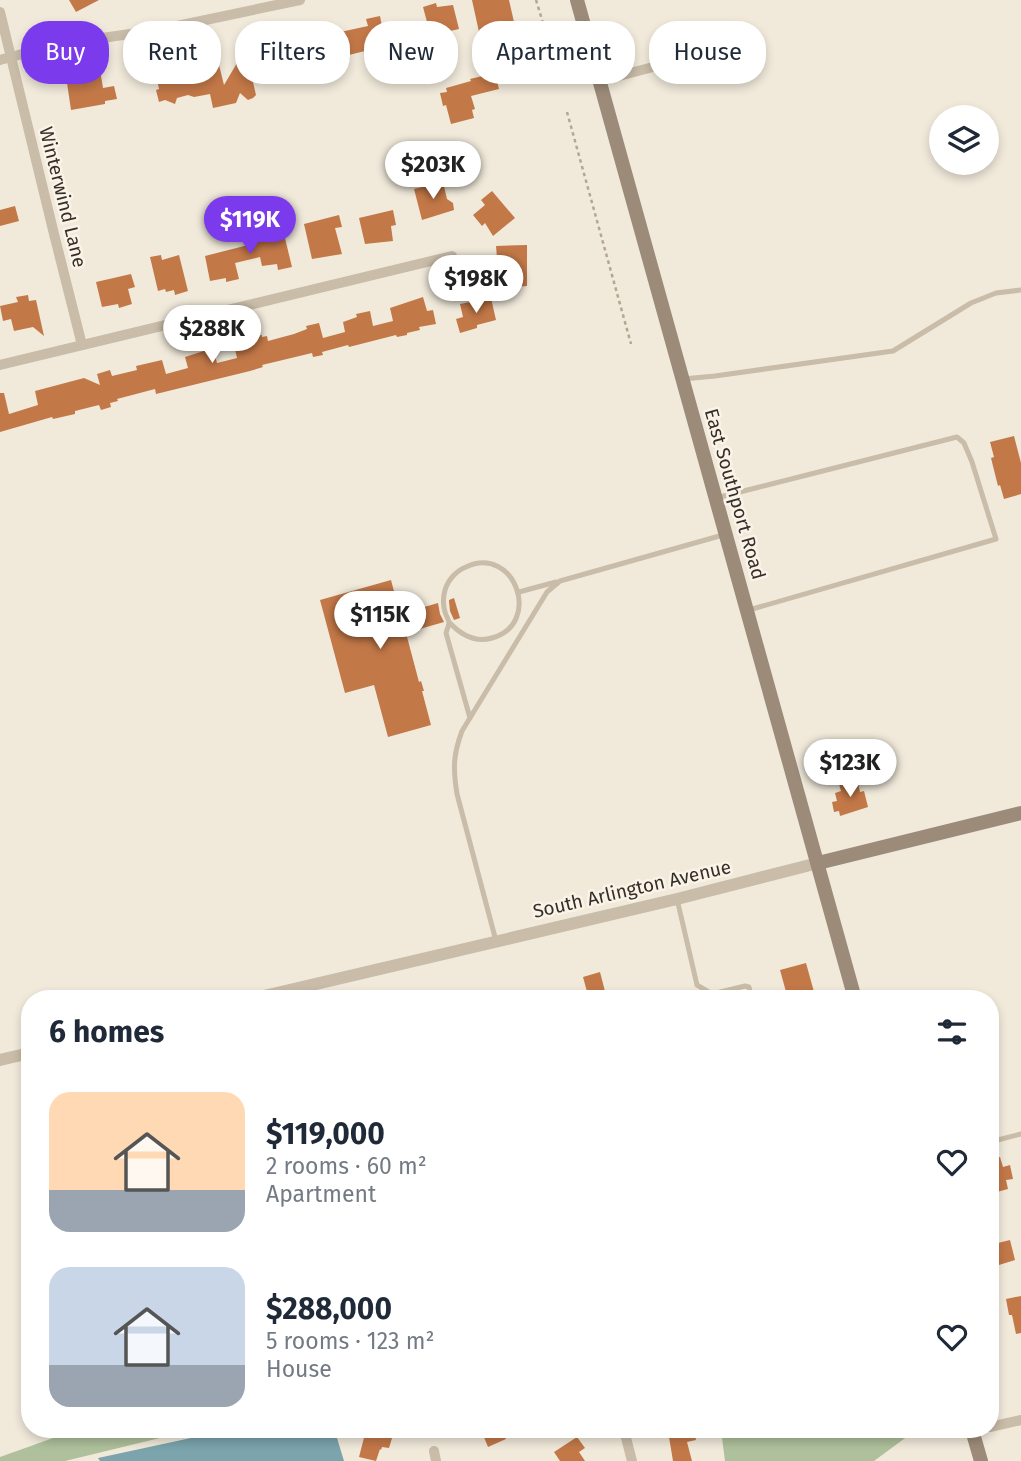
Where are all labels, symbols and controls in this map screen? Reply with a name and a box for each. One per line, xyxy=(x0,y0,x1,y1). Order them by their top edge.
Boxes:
chip: Buy xyxy=(21,21,109,84)
chip: Rent xyxy=(123,21,221,84)
chip: Filters xyxy=(235,21,350,84)
chip: New xyxy=(364,21,458,84)
chip: Apartment xyxy=(472,21,635,84)
chip: House xyxy=(649,21,766,84)
map controls xyxy=(929,105,999,175)
button: layers xyxy=(929,105,999,175)
street label: Winterwind Lane xyxy=(34,124,92,270)
pin: $203K xyxy=(384,142,482,201)
text: $203K xyxy=(401,150,465,178)
pin: $119K xyxy=(201,196,299,256)
text: $119K xyxy=(220,205,280,233)
pin: $198K xyxy=(427,256,525,315)
text: $198K xyxy=(444,264,508,292)
pin: $288K xyxy=(163,306,261,365)
text: $288K xyxy=(179,314,245,342)
street label: East Southport Road xyxy=(700,406,770,582)
pin: $115K xyxy=(331,592,429,651)
text: $115K xyxy=(350,600,410,628)
pin: $123K xyxy=(801,740,899,799)
text: $123K xyxy=(820,748,880,776)
street label: South Arlington Avenue xyxy=(531,855,733,923)
icon: filters xyxy=(933,1013,971,1051)
text: 6 homes xyxy=(49,1014,164,1050)
text: $119,000 xyxy=(266,1116,385,1152)
icon: home xyxy=(105,1120,189,1204)
icon: heart xyxy=(933,1143,971,1181)
text: 2 rooms · 60 m² xyxy=(266,1152,427,1180)
text: Apartment xyxy=(266,1180,376,1208)
text: $288,000 xyxy=(266,1291,392,1327)
icon: home xyxy=(105,1295,189,1379)
icon: heart xyxy=(933,1318,971,1356)
text: 5 rooms · 123 m² xyxy=(266,1327,434,1355)
text: House xyxy=(266,1355,332,1383)

